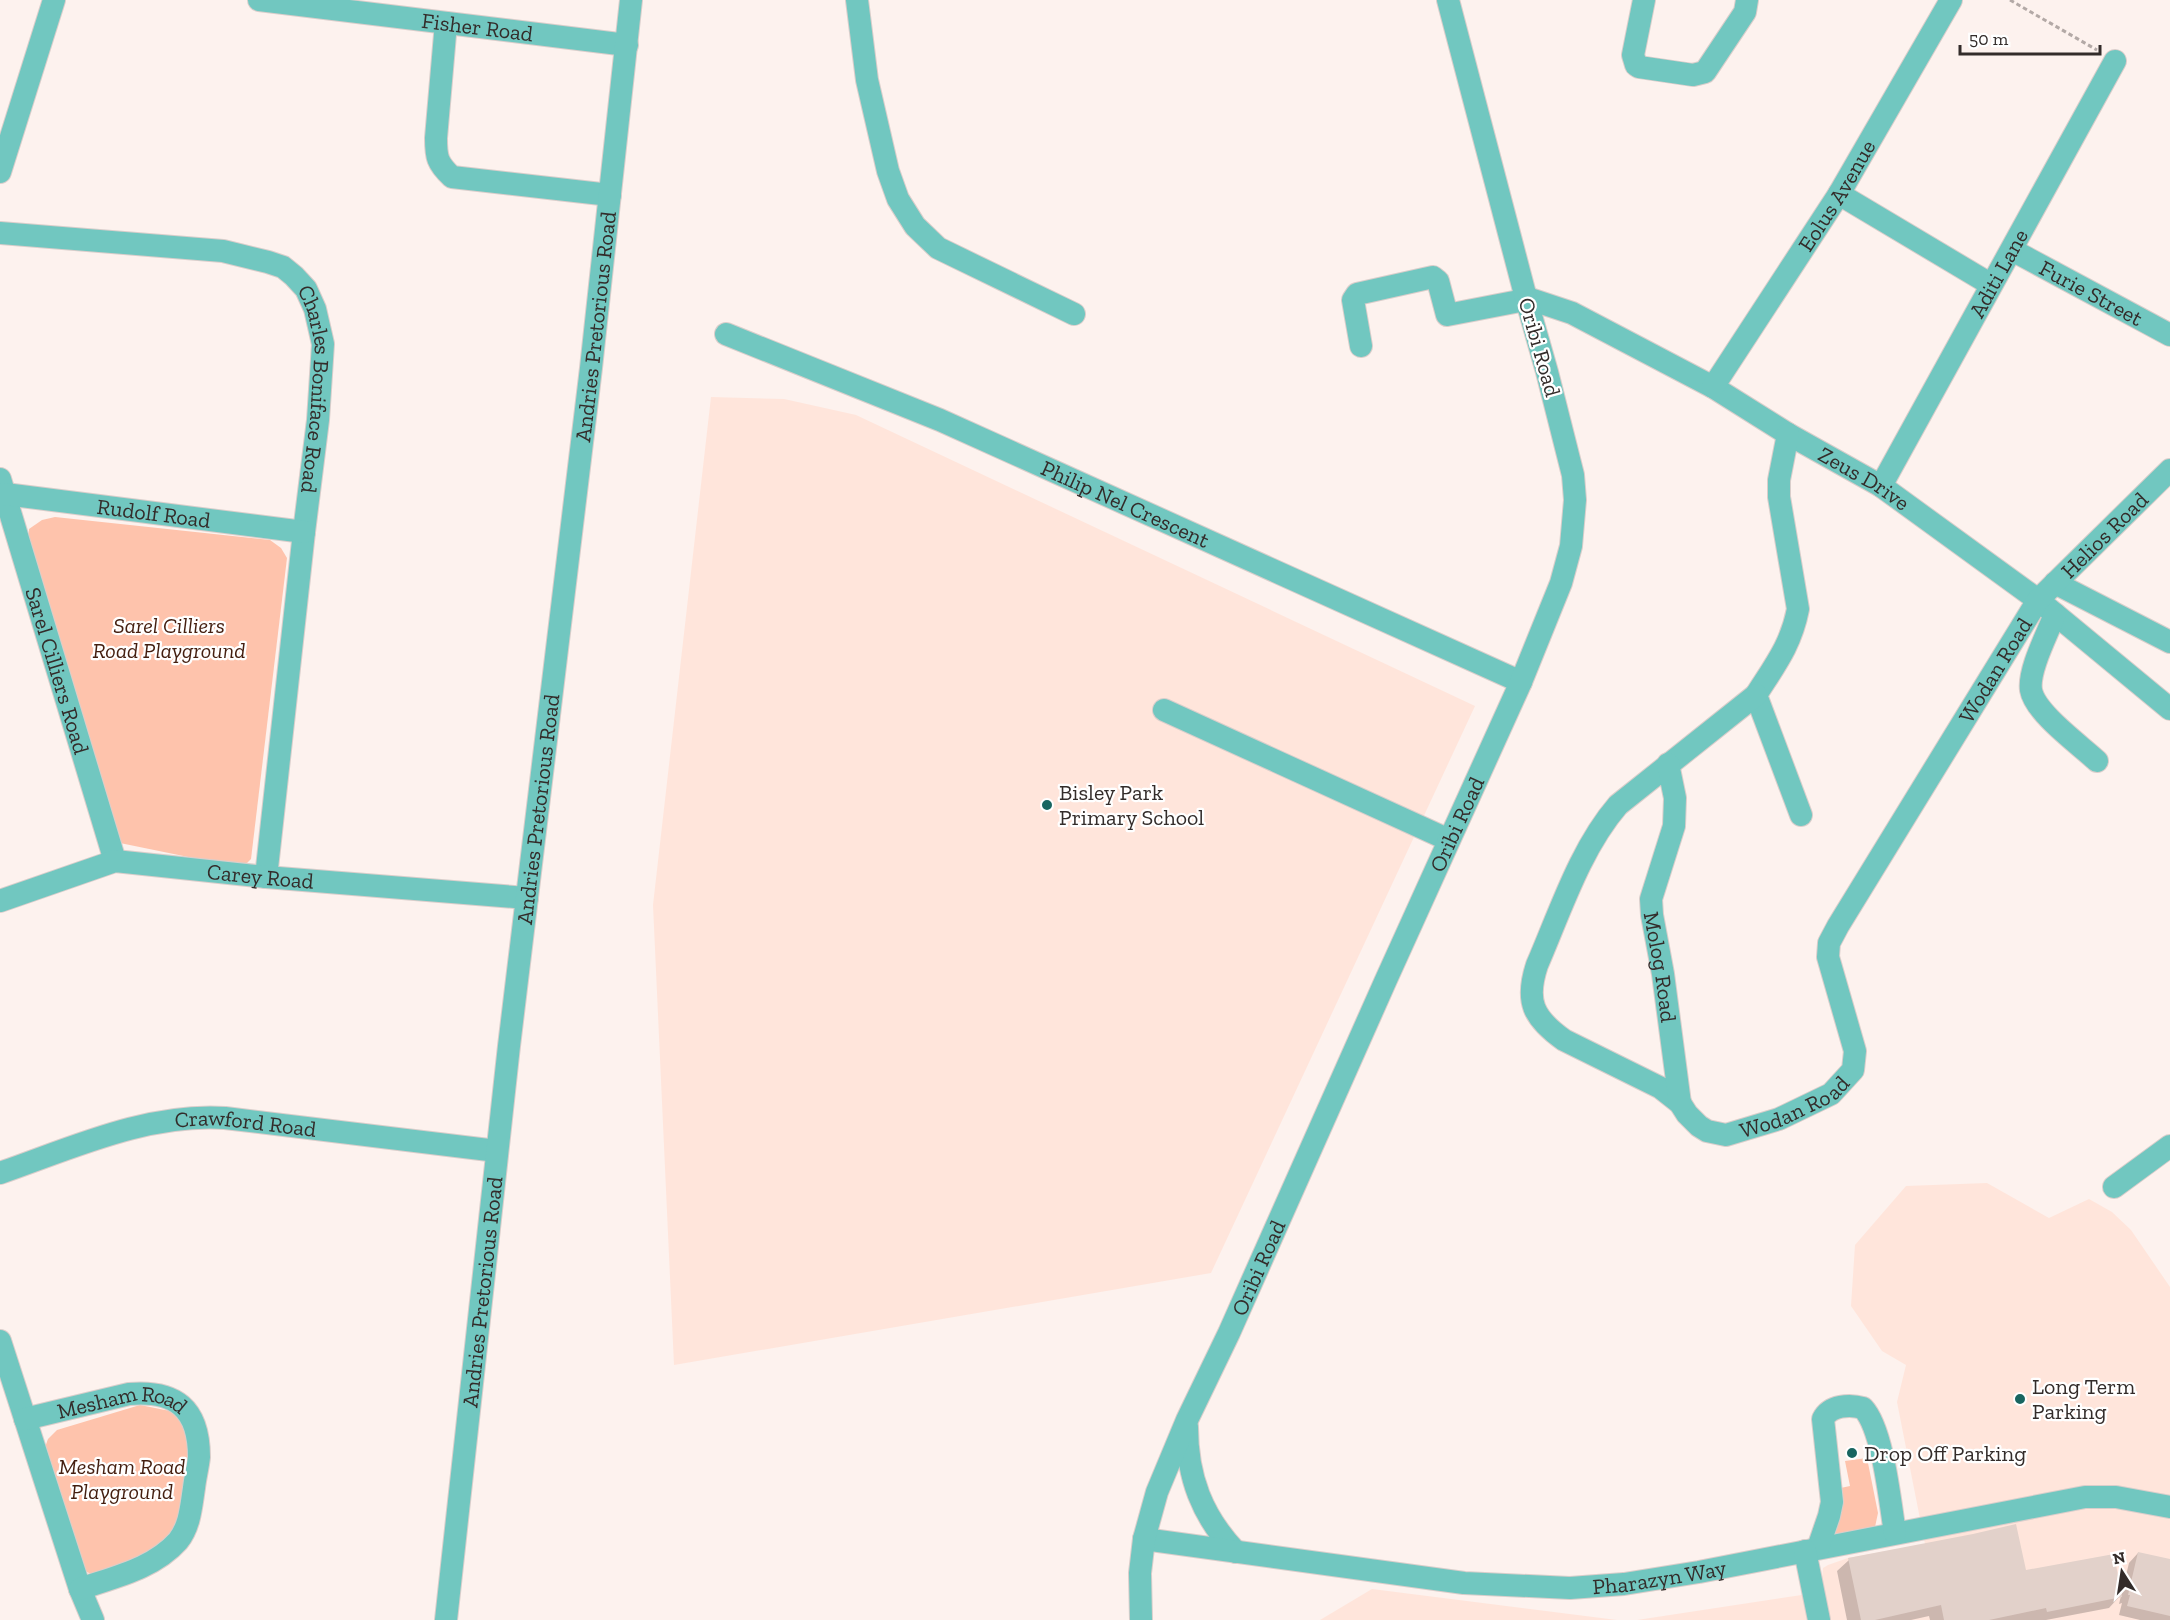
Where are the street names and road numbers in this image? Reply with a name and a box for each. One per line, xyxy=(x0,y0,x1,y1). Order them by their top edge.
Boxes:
street label: Fisher Road xyxy=(420,7,535,47)
street label: Eolus Avenue xyxy=(1792,135,1881,257)
street label: Andries Pretorious Road xyxy=(569,210,622,444)
street label: Aditi Lane xyxy=(1963,224,2034,322)
street label: Furie Street xyxy=(2035,254,2148,332)
street label: Charles Boniface Road xyxy=(292,281,336,495)
street label: Oribi Road xyxy=(1513,295,1567,400)
street label: Zeus Drive xyxy=(1814,441,1915,516)
street label: Philip Nel Crescent xyxy=(1037,454,1214,554)
street label: Helios Road xyxy=(2055,486,2154,584)
street label: Rudolf Road xyxy=(95,493,212,534)
street label: Sarel Cilliers Road xyxy=(19,584,95,757)
street label: Wodan Road xyxy=(1953,613,2038,728)
street label: Andries Pretorious Road xyxy=(511,692,565,926)
street label: Oribi Road xyxy=(1424,772,1490,876)
street label: Carey Road xyxy=(206,858,315,895)
street label: Molog Road xyxy=(1638,909,1682,1024)
street label: Wodan Road xyxy=(1736,1070,1855,1144)
street label: Crawford Road xyxy=(173,1104,318,1143)
street label: Andries Pretorious Road xyxy=(456,1175,509,1409)
street label: Oribi Road xyxy=(1225,1216,1291,1320)
street label: Mesham Road xyxy=(54,1380,193,1425)
street label: Pharazyn Way xyxy=(1591,1554,1729,1600)

